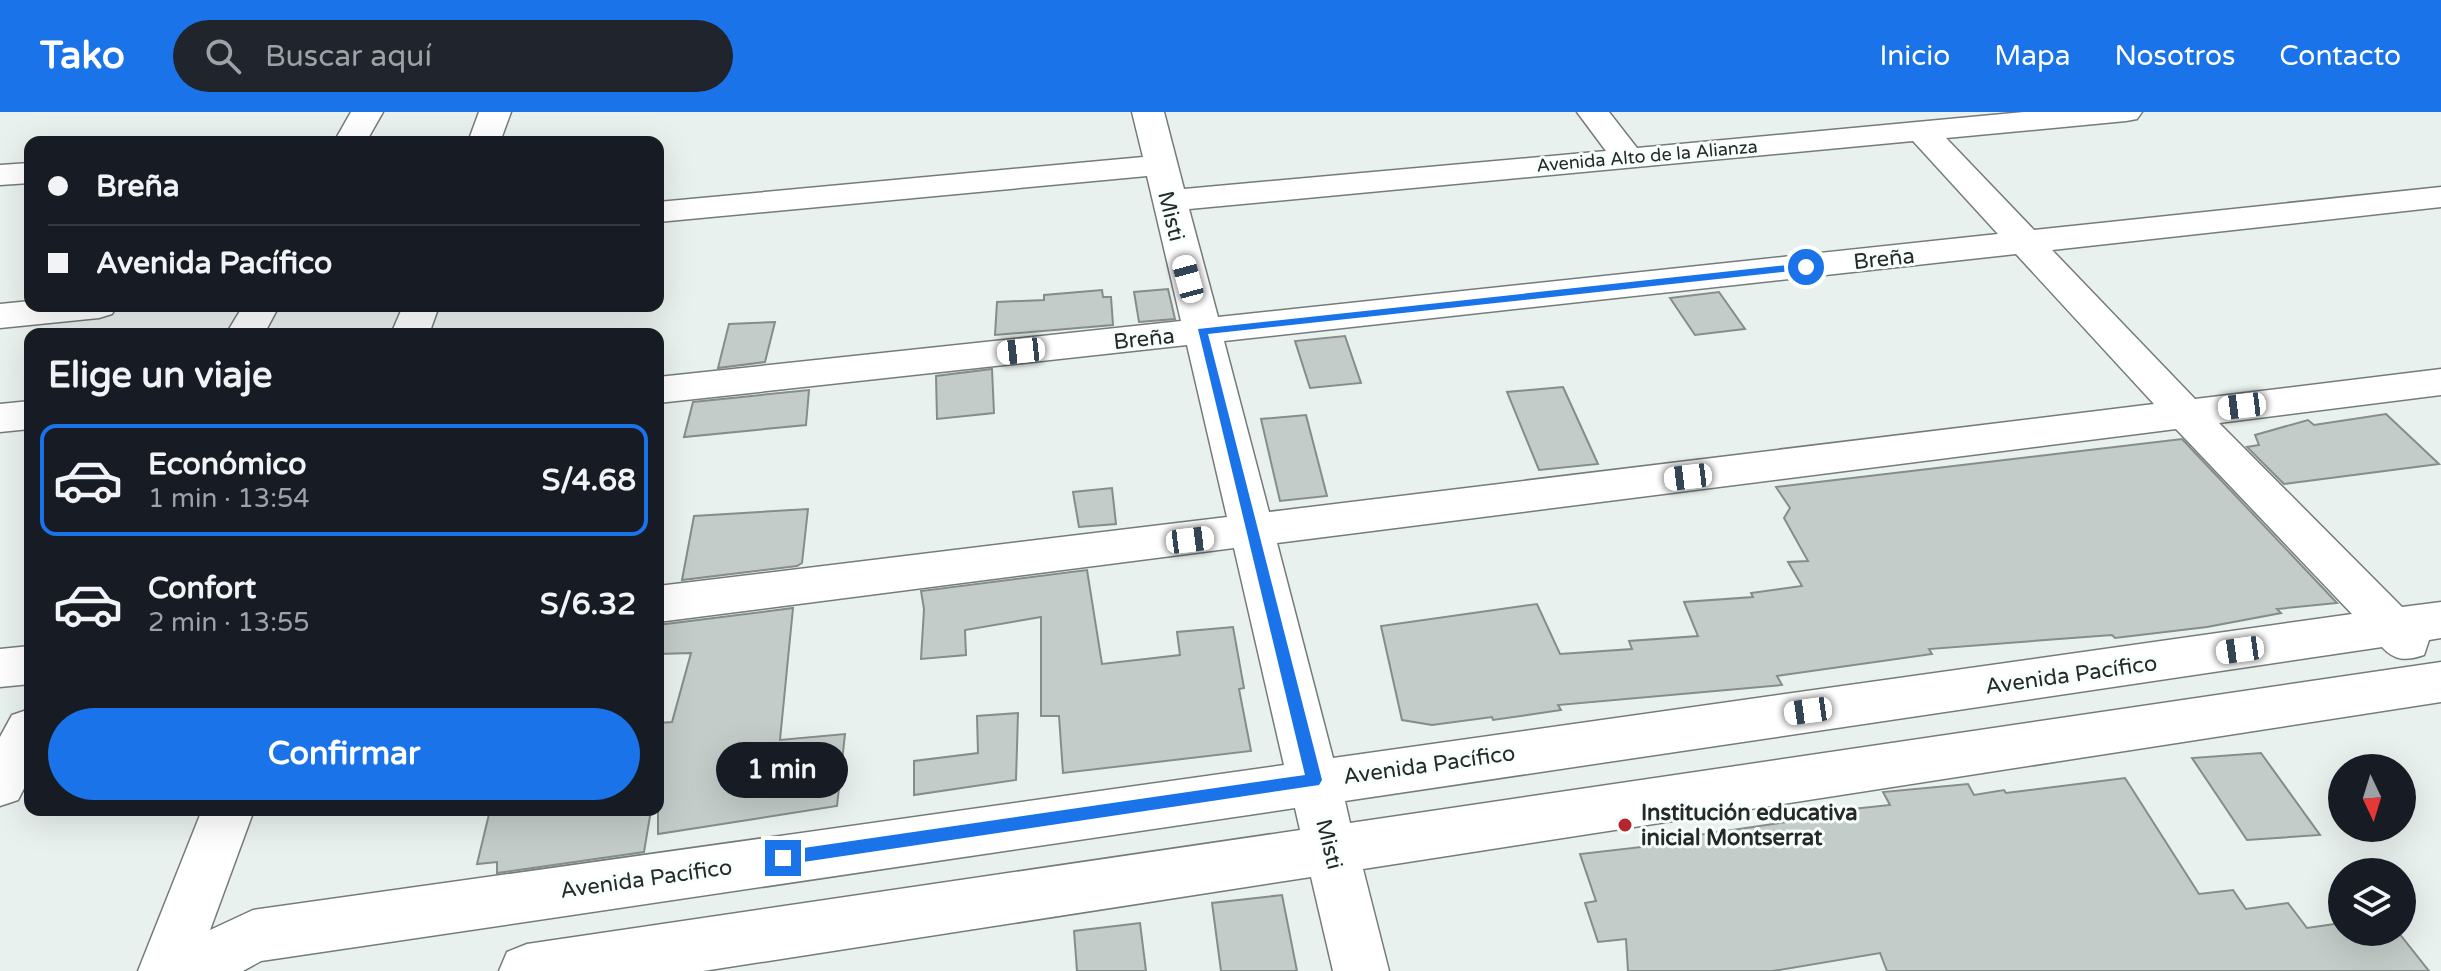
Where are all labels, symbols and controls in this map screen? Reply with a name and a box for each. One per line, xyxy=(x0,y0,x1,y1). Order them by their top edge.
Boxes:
search box xyxy=(173,20,733,92)
text: Tako xyxy=(40,33,125,79)
icon: search xyxy=(201,34,245,78)
text: Buscar aquí xyxy=(265,38,432,75)
text: Inicio xyxy=(1880,39,1950,73)
text: Mapa xyxy=(1994,39,2070,73)
text: Nosotros xyxy=(2114,39,2235,73)
text: Contacto xyxy=(2279,39,2401,73)
street label: Avenida Alto de la Alianza xyxy=(1535,135,1759,177)
text: Breña xyxy=(96,168,180,205)
street label: Misti xyxy=(1152,188,1190,244)
street label: Breña xyxy=(1852,243,1916,275)
text: Avenida Pacífico xyxy=(96,245,332,282)
route start xyxy=(1788,249,1824,285)
car xyxy=(1170,253,1206,305)
street label: Breña xyxy=(1112,323,1176,355)
car xyxy=(996,337,1046,365)
text: Elige un viaje xyxy=(48,354,272,397)
car xyxy=(2217,391,2267,421)
icon: car xyxy=(52,444,124,516)
text: Económico xyxy=(148,446,306,483)
text: S/4.68 xyxy=(542,462,636,499)
car xyxy=(1663,462,1713,492)
text: 1 min · 13:54 xyxy=(148,483,310,514)
car xyxy=(1165,525,1215,555)
icon: car xyxy=(52,568,124,640)
text: Confort xyxy=(148,570,256,607)
text: S/6.32 xyxy=(540,586,636,623)
text: 2 min · 13:55 xyxy=(148,607,310,638)
car xyxy=(2215,635,2265,665)
street label: Avenida Pacífico xyxy=(1984,650,2159,700)
car xyxy=(1783,696,1833,726)
button: Confirmar xyxy=(48,708,640,800)
street label: Avenida Pacífico xyxy=(1342,740,1517,790)
callout: 1 min xyxy=(717,742,849,798)
text: 1 min xyxy=(747,754,817,785)
north arrow xyxy=(2328,754,2416,842)
map controls xyxy=(2328,754,2416,946)
place label: Institución educativa inicial Montserrat xyxy=(1641,800,1858,851)
street label: Misti xyxy=(1310,816,1348,872)
marker: Institución educativa inicial Montserrat xyxy=(1616,816,1634,834)
route end xyxy=(765,840,801,876)
street label: Avenida Pacífico xyxy=(559,854,734,904)
button: layers xyxy=(2328,858,2416,946)

